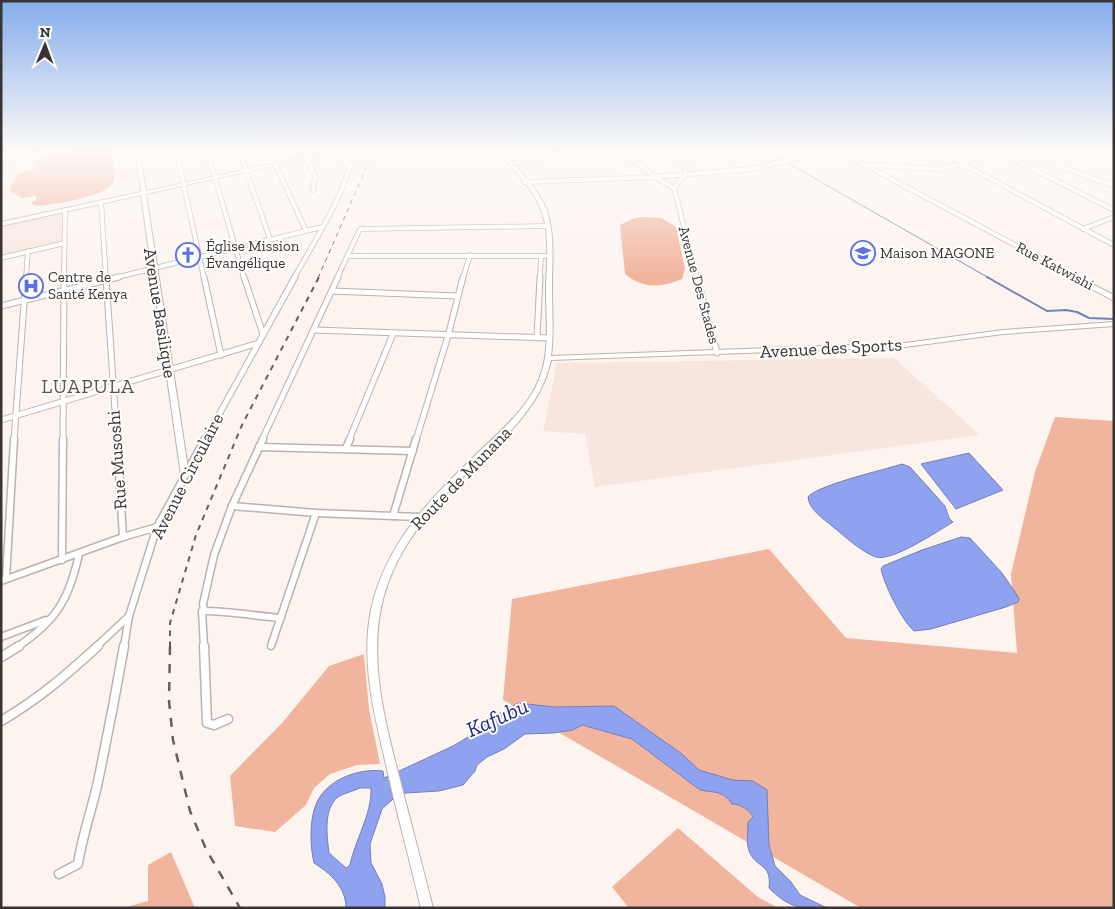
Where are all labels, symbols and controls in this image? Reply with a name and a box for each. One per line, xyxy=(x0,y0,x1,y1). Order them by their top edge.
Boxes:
north arrow xyxy=(20,20,70,70)
text: N xyxy=(40,24,51,41)
street label: Avenue Des Stades xyxy=(675,224,723,346)
place label: Église Mission Évangélique xyxy=(206,237,300,272)
street label: Rue Katwishi xyxy=(1013,238,1097,294)
school or university icon: Maison MAGONE xyxy=(850,240,876,266)
church icon: Église Mission Évangélique xyxy=(175,242,201,268)
place label: Maison MAGONE xyxy=(880,244,995,262)
street label: Avenue Basilique xyxy=(139,246,181,380)
place label: Centre de Santé Kenya xyxy=(48,268,127,303)
hospital icon: Centre de Santé Kenya xyxy=(18,273,44,299)
street label: Avenue des Sports xyxy=(759,333,903,363)
district label: LUAPULA xyxy=(41,374,135,398)
street label: Avenue Circulaire xyxy=(146,409,228,543)
street label: Rue Musoshi xyxy=(103,410,131,510)
street label: Route de Munana xyxy=(406,421,516,534)
water label: Kafubu xyxy=(462,692,532,743)

